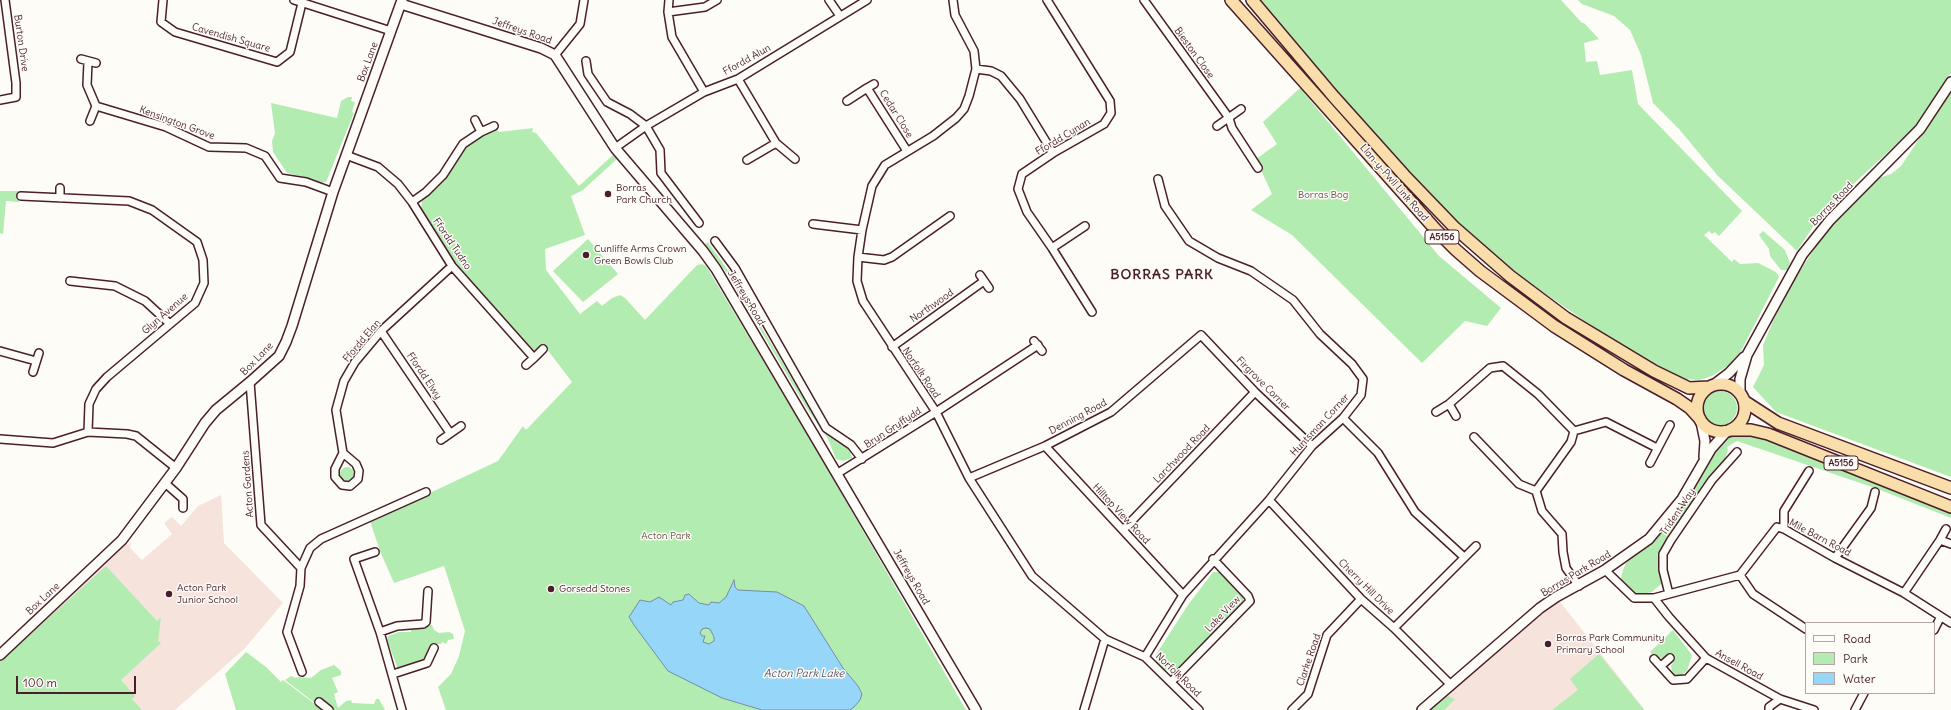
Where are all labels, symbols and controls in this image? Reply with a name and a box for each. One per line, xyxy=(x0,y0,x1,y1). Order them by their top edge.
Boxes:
street label: Burton Drive xyxy=(11,14,31,72)
street label: Jeffreys Road xyxy=(491,15,553,47)
street label: Cavendish Square xyxy=(190,21,272,55)
street label: Bieston Close xyxy=(1171,25,1217,81)
street label: Box Lane xyxy=(355,40,381,84)
street label: Ffordd Alun xyxy=(721,42,773,78)
street label: Cedar Close xyxy=(877,88,915,140)
street label: Kensington Grove xyxy=(138,104,216,142)
street label: Ffordd Cynan xyxy=(1033,116,1093,158)
street label: Llan-y-Pwll Link Road xyxy=(1357,142,1431,224)
street label: Borras Road xyxy=(1808,180,1856,228)
place label: Borras Park Church xyxy=(616,182,672,206)
marker: Borras Park Church xyxy=(603,189,613,199)
park label: Borras Bog xyxy=(1298,189,1348,201)
street label: Ffordd Tudno xyxy=(430,216,474,272)
road number: A5156 xyxy=(1425,230,1459,244)
place label: Cunliffe Arms Crown Green Bowls Club xyxy=(594,243,687,266)
marker: Cunliffe Arms Crown Green Bowls Club xyxy=(581,250,591,260)
district label: BORRAS PARK xyxy=(1110,267,1214,283)
street label: Jeffreys Road xyxy=(725,268,767,328)
street label: Northwood xyxy=(908,287,956,325)
street label: Glyn Avenue xyxy=(140,291,190,337)
street label: Ffordd Elan xyxy=(341,317,383,365)
street label: Box Lane xyxy=(238,340,276,378)
street label: Norfolk Road xyxy=(900,345,942,401)
street label: Ffordd Elwy xyxy=(404,350,444,402)
street label: Firgrove Corner xyxy=(1234,355,1292,413)
street label: Huntsman Corner xyxy=(1288,391,1352,459)
street label: Denning Road xyxy=(1047,397,1109,437)
street label: Bryn Gryffydd xyxy=(862,405,924,451)
street label: Larchwood Road xyxy=(1151,422,1213,486)
street label: Acton Gardens xyxy=(240,450,256,518)
road number: A5156 xyxy=(1824,456,1858,470)
street label: Hilltop View Road xyxy=(1090,481,1152,547)
street label: Trident Way xyxy=(1658,486,1698,538)
street label: Mile Barn Road xyxy=(1787,517,1853,559)
park label: Acton Park xyxy=(641,530,691,542)
street label: Jeffreys Road xyxy=(890,547,932,607)
street label: Borras Park Road xyxy=(1539,548,1613,600)
street label: Cherry Hill Drive xyxy=(1336,557,1396,617)
street label: Box Lane xyxy=(24,580,62,618)
place label: Acton Park Junior School xyxy=(177,582,238,606)
place label: Gorsedd Stones xyxy=(559,583,630,595)
marker: Gorsedd Stones xyxy=(546,584,556,594)
marker: Acton Park Junior School xyxy=(164,589,174,599)
street label: Lake View xyxy=(1203,593,1243,635)
legend xyxy=(1805,622,1935,694)
text: Road xyxy=(1843,631,1871,646)
street label: Clarke Road xyxy=(1294,632,1324,688)
place label: Borras Park Community Primary School xyxy=(1556,632,1664,656)
marker: Borras Park Community Primary School xyxy=(1543,639,1553,649)
street label: Ansell Road xyxy=(1713,647,1765,683)
street label: Norfolk Road xyxy=(1153,650,1203,700)
text: Park xyxy=(1843,651,1868,666)
water label: Acton Park Lake xyxy=(764,667,844,681)
scale bar xyxy=(18,668,138,694)
text: Water xyxy=(1843,671,1876,686)
text: 100 m xyxy=(23,675,57,690)

